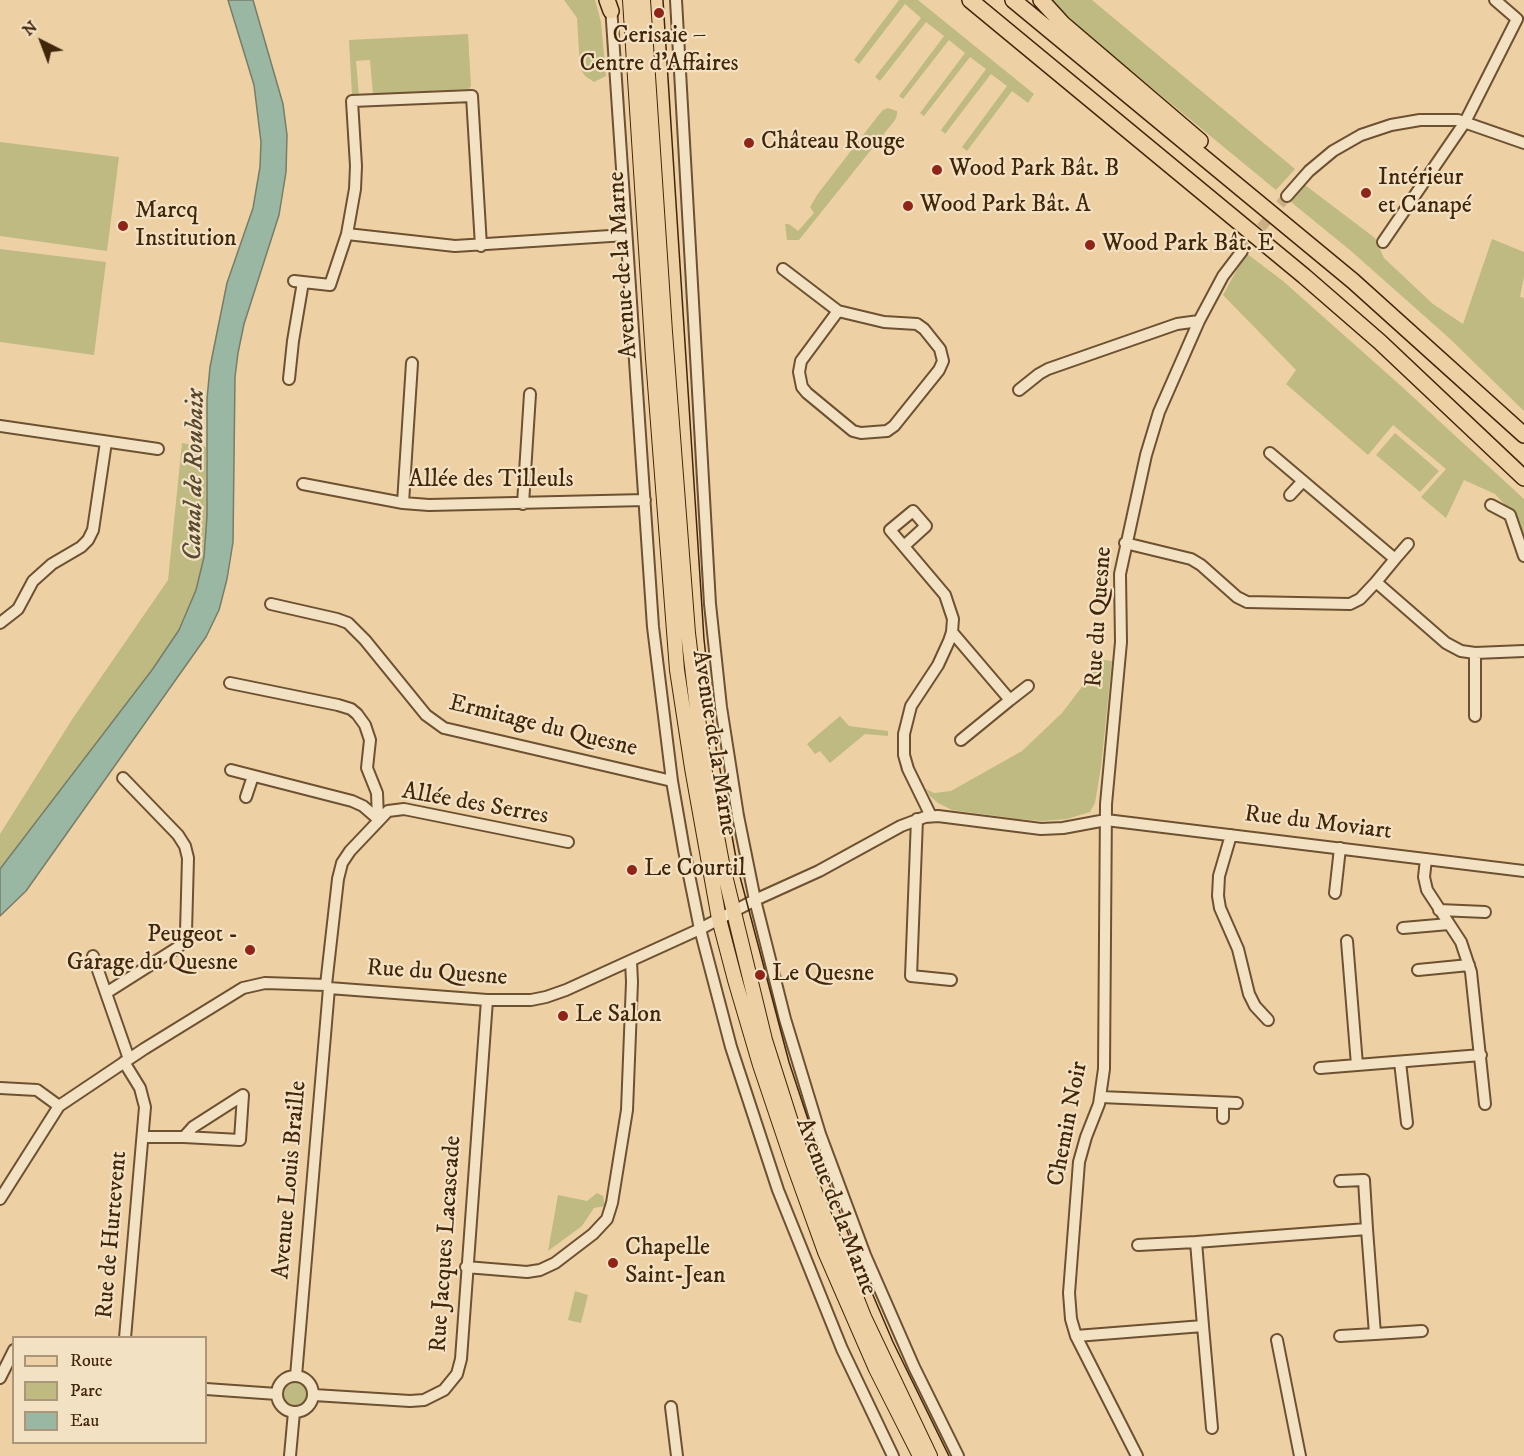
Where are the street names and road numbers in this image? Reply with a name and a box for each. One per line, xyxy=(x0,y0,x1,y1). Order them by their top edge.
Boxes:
street label: Avenue de la Marne xyxy=(603,171,645,359)
street label: Allée des Tilleuls xyxy=(408,467,574,495)
street label: Rue du Quesne xyxy=(1081,546,1119,688)
street label: Avenue de la Marne xyxy=(684,648,742,838)
street label: Ermitage du Quesne xyxy=(446,690,640,764)
street label: Allée des Serres xyxy=(400,778,550,832)
street label: Rue du Moviart xyxy=(1243,801,1393,847)
street label: Rue du Quesne xyxy=(366,955,508,993)
street label: Chemin Noir xyxy=(1043,1059,1095,1189)
street label: Avenue Louis Braille xyxy=(268,1080,314,1280)
street label: Avenue de la Marne xyxy=(788,1114,882,1300)
street label: Rue Jacques Lacascade xyxy=(425,1135,469,1353)
street label: Rue de Hurtevent xyxy=(91,1150,135,1320)

